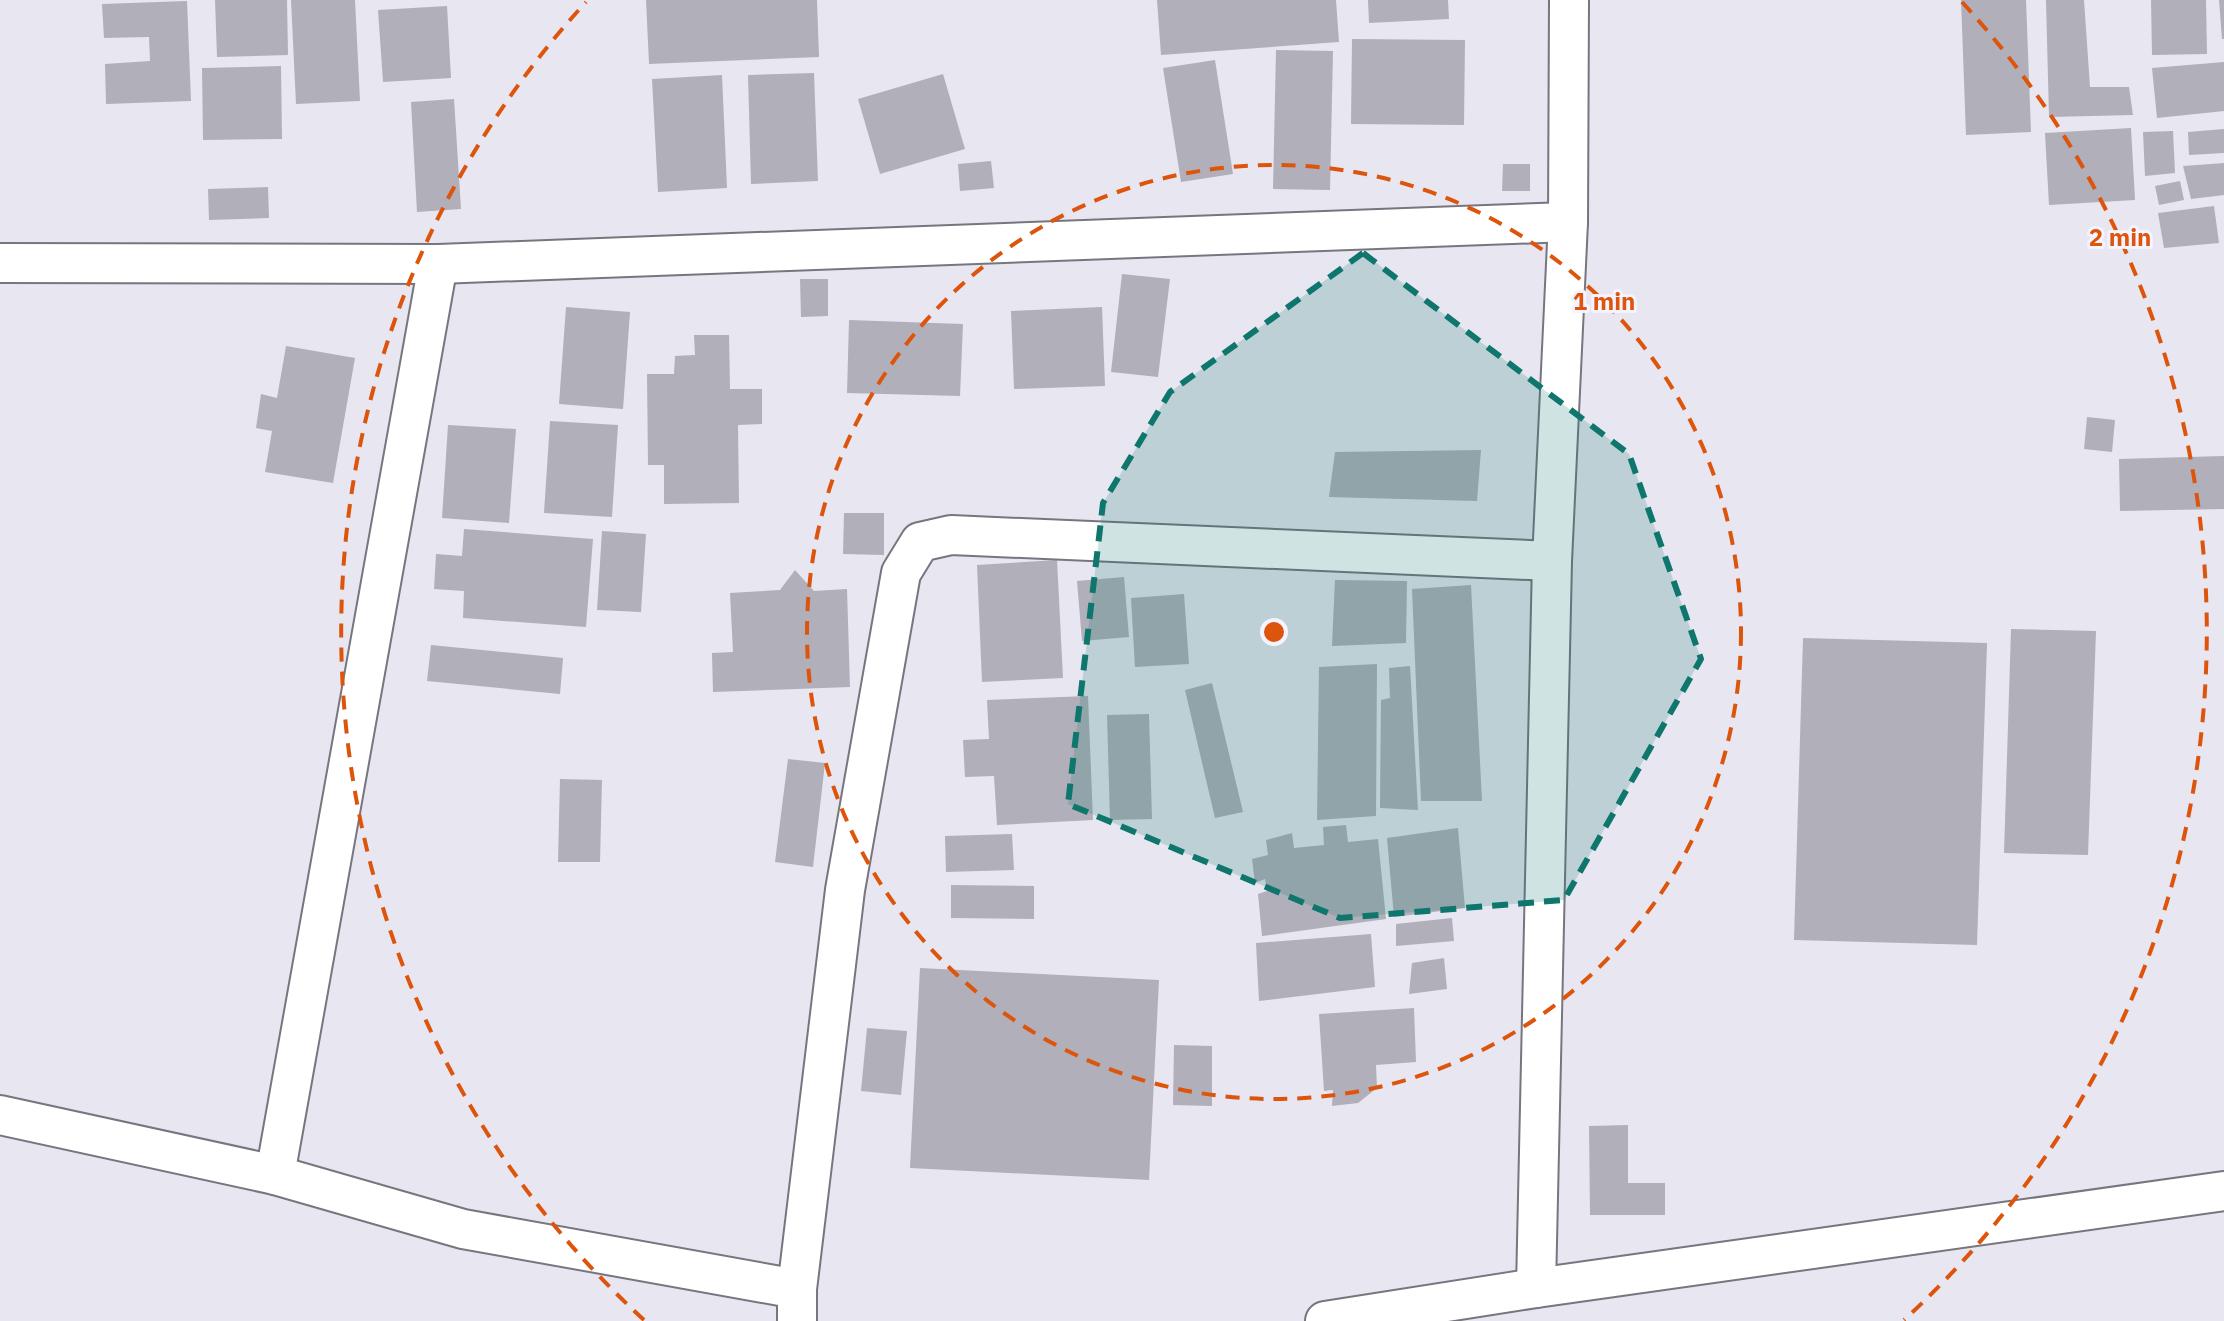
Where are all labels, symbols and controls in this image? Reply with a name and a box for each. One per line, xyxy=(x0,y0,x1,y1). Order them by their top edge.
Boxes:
text: 2 min xyxy=(2089,221,2151,253)
text: 1 min xyxy=(1573,285,1635,317)
centre of rings xyxy=(1260,618,1288,646)

